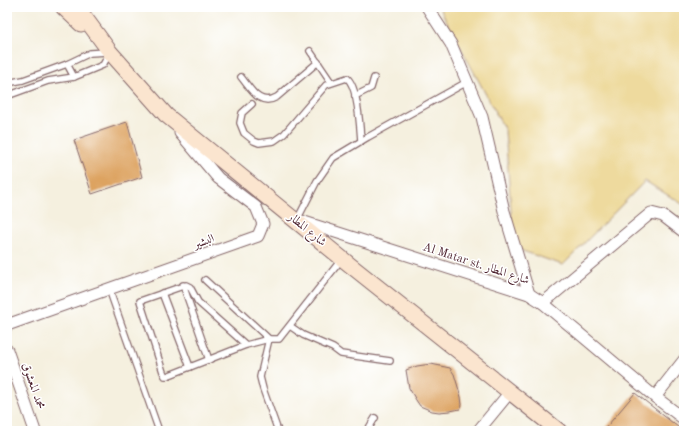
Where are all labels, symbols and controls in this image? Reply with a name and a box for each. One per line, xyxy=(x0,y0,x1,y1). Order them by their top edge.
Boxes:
street label: شارع المطار xyxy=(282,210,328,252)
street label: البشير xyxy=(190,233,216,252)
street label: Al Matar st. شارع المطار xyxy=(420,241,531,291)
street label: محمد المعشوق xyxy=(19,361,47,411)

